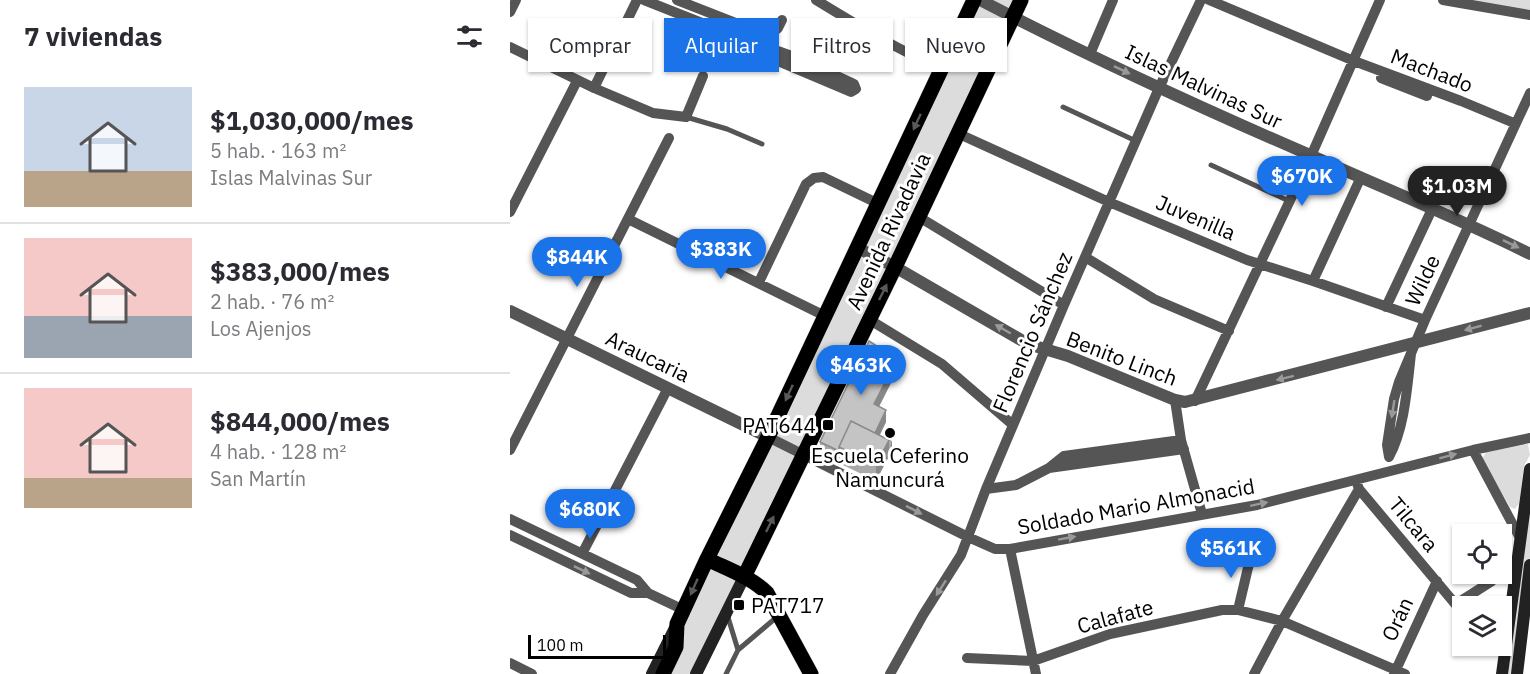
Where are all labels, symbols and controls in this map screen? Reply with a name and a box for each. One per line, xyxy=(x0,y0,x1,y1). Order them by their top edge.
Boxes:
chip: Comprar xyxy=(528,18,652,72)
chip: Alquilar xyxy=(664,18,779,72)
chip: Filtros xyxy=(791,18,893,72)
chip: Nuevo xyxy=(905,18,1007,72)
text: 7 viviendas xyxy=(24,19,162,53)
icon: filters xyxy=(453,20,486,53)
street label: Islas Malvinas Sur xyxy=(1121,37,1287,135)
street label: Machado xyxy=(1387,42,1477,98)
one-way arrow xyxy=(1114,65,1131,75)
text: $1,030,000/mes xyxy=(210,103,414,137)
icon: home xyxy=(72,111,144,183)
one-way arrow xyxy=(912,114,921,131)
text: 5 hab. · 163 m² xyxy=(210,137,346,164)
street label: Avenida Rivadavia xyxy=(839,148,937,314)
pin: $670K xyxy=(1260,156,1344,207)
text: $670K xyxy=(1271,162,1333,189)
text: Islas Malvinas Sur xyxy=(210,164,372,191)
pin: $1.03M xyxy=(1408,166,1506,217)
text: $1.03M xyxy=(1422,172,1492,199)
street label: Juvenilla xyxy=(1152,188,1240,246)
pin: $383K xyxy=(679,229,763,280)
text: $383K xyxy=(690,235,752,262)
pin: $844K xyxy=(535,237,619,288)
one-way arrow xyxy=(1502,239,1520,249)
text: $844K xyxy=(546,243,608,270)
street label: Florencio Sánchez xyxy=(986,247,1079,417)
street label: Wilde xyxy=(1398,250,1446,310)
text: $383,000/mes xyxy=(210,254,390,288)
icon: home xyxy=(72,262,144,334)
one-way arrow xyxy=(878,284,888,301)
text: 2 hab. · 76 m² xyxy=(210,288,334,315)
text: Los Ajenjos xyxy=(210,315,312,342)
one-way arrow xyxy=(995,323,1011,334)
street label: Araucaria xyxy=(601,324,695,388)
street label: Benito Linch xyxy=(1063,324,1181,392)
one-way arrow xyxy=(1464,324,1483,334)
pin: $463K xyxy=(819,345,903,396)
text: $463K xyxy=(830,351,892,378)
one-way arrow xyxy=(1276,373,1294,383)
one-way arrow xyxy=(784,385,793,402)
one-way arrow xyxy=(1388,400,1397,419)
text: $844,000/mes xyxy=(210,404,390,438)
place label: PAT644 xyxy=(742,411,816,439)
icon: home xyxy=(72,412,144,484)
marker: PAT644 xyxy=(821,418,835,432)
marker: Escuela Ceferino Namuncurá xyxy=(883,426,897,440)
text: 4 hab. · 128 m² xyxy=(210,438,346,465)
place label: Escuela Ceferino Namuncurá xyxy=(811,441,969,493)
one-way arrow xyxy=(1439,451,1457,461)
text: San Martín xyxy=(210,465,306,492)
street label: Soldado Mario Almonacid xyxy=(1015,471,1257,541)
pin: $680K xyxy=(548,489,632,540)
street label: Tilcara xyxy=(1383,491,1445,557)
text: $680K xyxy=(559,495,621,522)
one-way arrow xyxy=(1250,499,1269,508)
one-way arrow xyxy=(906,505,923,514)
one-way arrow xyxy=(764,515,774,533)
map controls xyxy=(1452,524,1512,656)
button: locate xyxy=(1452,524,1512,584)
pin: $561K xyxy=(1189,528,1273,579)
one-way arrow xyxy=(1058,534,1077,543)
text: $561K xyxy=(1200,534,1262,561)
one-way arrow xyxy=(573,565,590,574)
one-way arrow xyxy=(689,579,698,596)
one-way arrow xyxy=(935,580,946,596)
place label: PAT717 xyxy=(751,591,825,619)
street label: Calafate xyxy=(1074,592,1156,640)
street label: Orán xyxy=(1375,592,1419,646)
button: layers xyxy=(1452,596,1512,656)
marker: PAT717 xyxy=(732,598,746,612)
scale bar xyxy=(528,632,666,660)
text: 100 m xyxy=(537,635,584,655)

